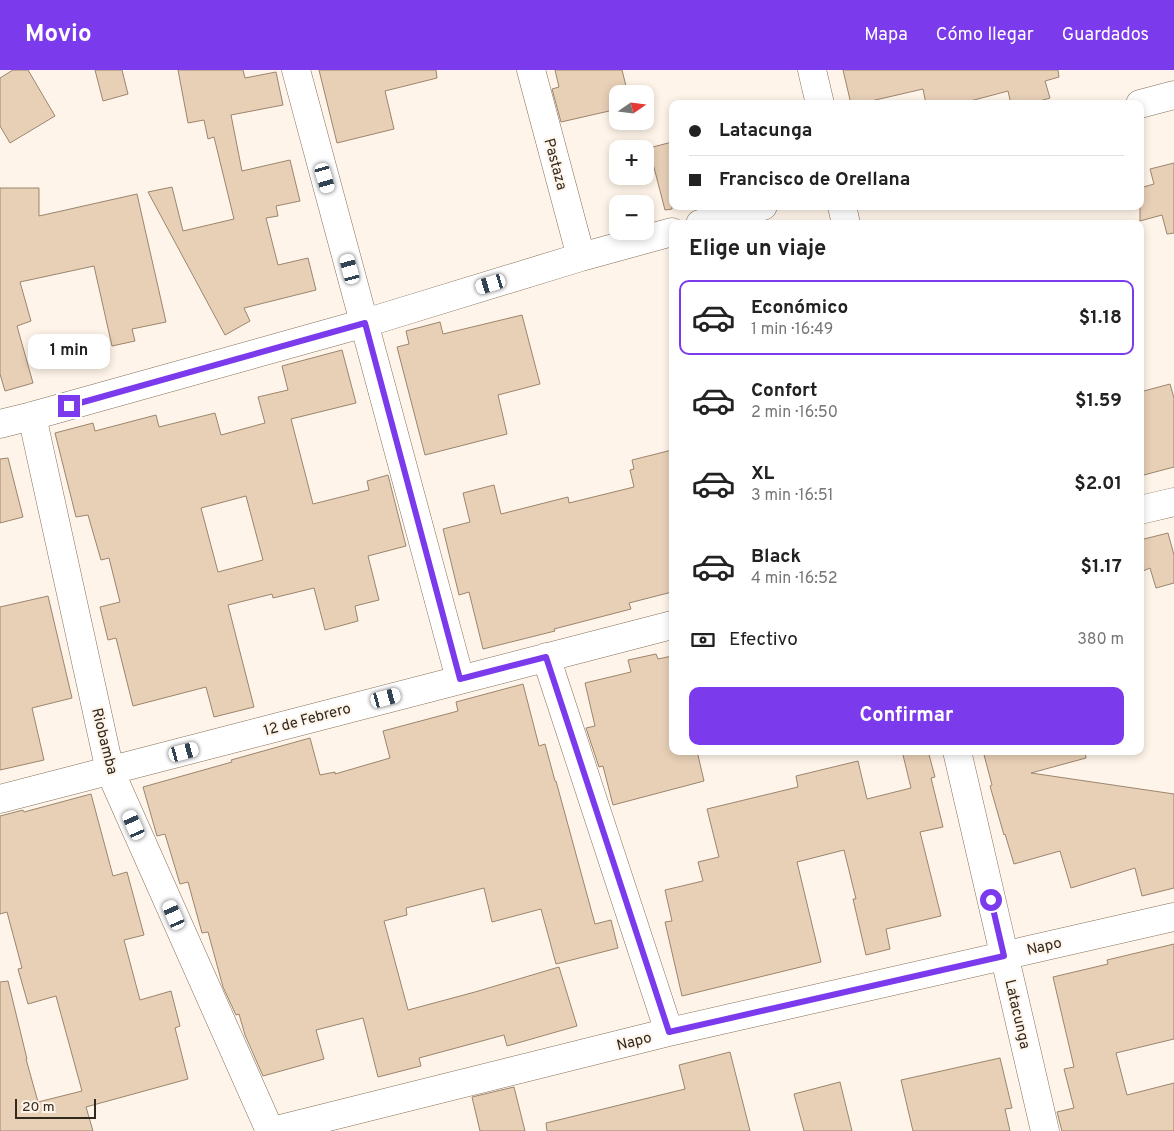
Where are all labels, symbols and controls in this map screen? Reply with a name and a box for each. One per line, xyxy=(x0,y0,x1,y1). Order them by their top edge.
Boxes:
text: Movio xyxy=(25,20,92,50)
text: Mapa xyxy=(864,24,908,47)
text: Cómo llegar xyxy=(936,24,1034,47)
text: Guardados xyxy=(1062,24,1149,47)
north arrow xyxy=(609,85,654,130)
map controls xyxy=(609,85,654,240)
text: Latacunga xyxy=(719,119,812,143)
street label: Pastaza xyxy=(539,136,571,192)
button: + xyxy=(609,140,654,185)
car xyxy=(313,162,336,194)
text: Francisco de Orellana xyxy=(719,168,910,192)
button: − xyxy=(609,195,654,240)
text: Elige un viaje xyxy=(689,236,826,263)
car xyxy=(338,253,361,285)
car xyxy=(474,272,507,296)
icon: car xyxy=(691,295,736,340)
text: Económico xyxy=(751,296,848,320)
text: $1.18 xyxy=(1079,306,1122,330)
text: 1 min · 16:49 xyxy=(751,320,833,340)
callout: 1 min xyxy=(28,334,110,368)
text: 1 min xyxy=(50,341,88,361)
icon: car xyxy=(691,378,736,423)
text: Confort xyxy=(751,379,817,403)
text: $1.59 xyxy=(1075,389,1122,413)
route end xyxy=(58,395,80,417)
text: 2 min · 16:50 xyxy=(751,403,838,423)
icon: car xyxy=(691,461,736,506)
text: XL xyxy=(751,462,774,486)
text: $2.01 xyxy=(1074,472,1122,496)
text: 3 min · 16:51 xyxy=(751,486,834,506)
icon: car xyxy=(691,544,736,589)
text: Black xyxy=(751,545,801,569)
text: $1.17 xyxy=(1080,555,1122,579)
text: 4 min · 16:52 xyxy=(751,569,838,589)
icon: cash xyxy=(689,626,717,654)
text: Efectivo xyxy=(729,628,798,652)
text: 380 m xyxy=(1077,630,1124,650)
car xyxy=(369,687,402,709)
button: Confirmar xyxy=(689,687,1124,745)
street label: 12 de Febrero xyxy=(262,700,353,741)
street label: Riobamba xyxy=(86,706,121,777)
car xyxy=(167,741,200,763)
car xyxy=(121,808,146,842)
route start xyxy=(980,889,1002,911)
car xyxy=(161,898,186,932)
street label: Napo xyxy=(1025,934,1064,961)
street label: Latacunga xyxy=(999,978,1034,1051)
street label: Napo xyxy=(615,1029,654,1056)
scale bar xyxy=(15,1096,96,1119)
text: 20 m xyxy=(22,1099,55,1116)

